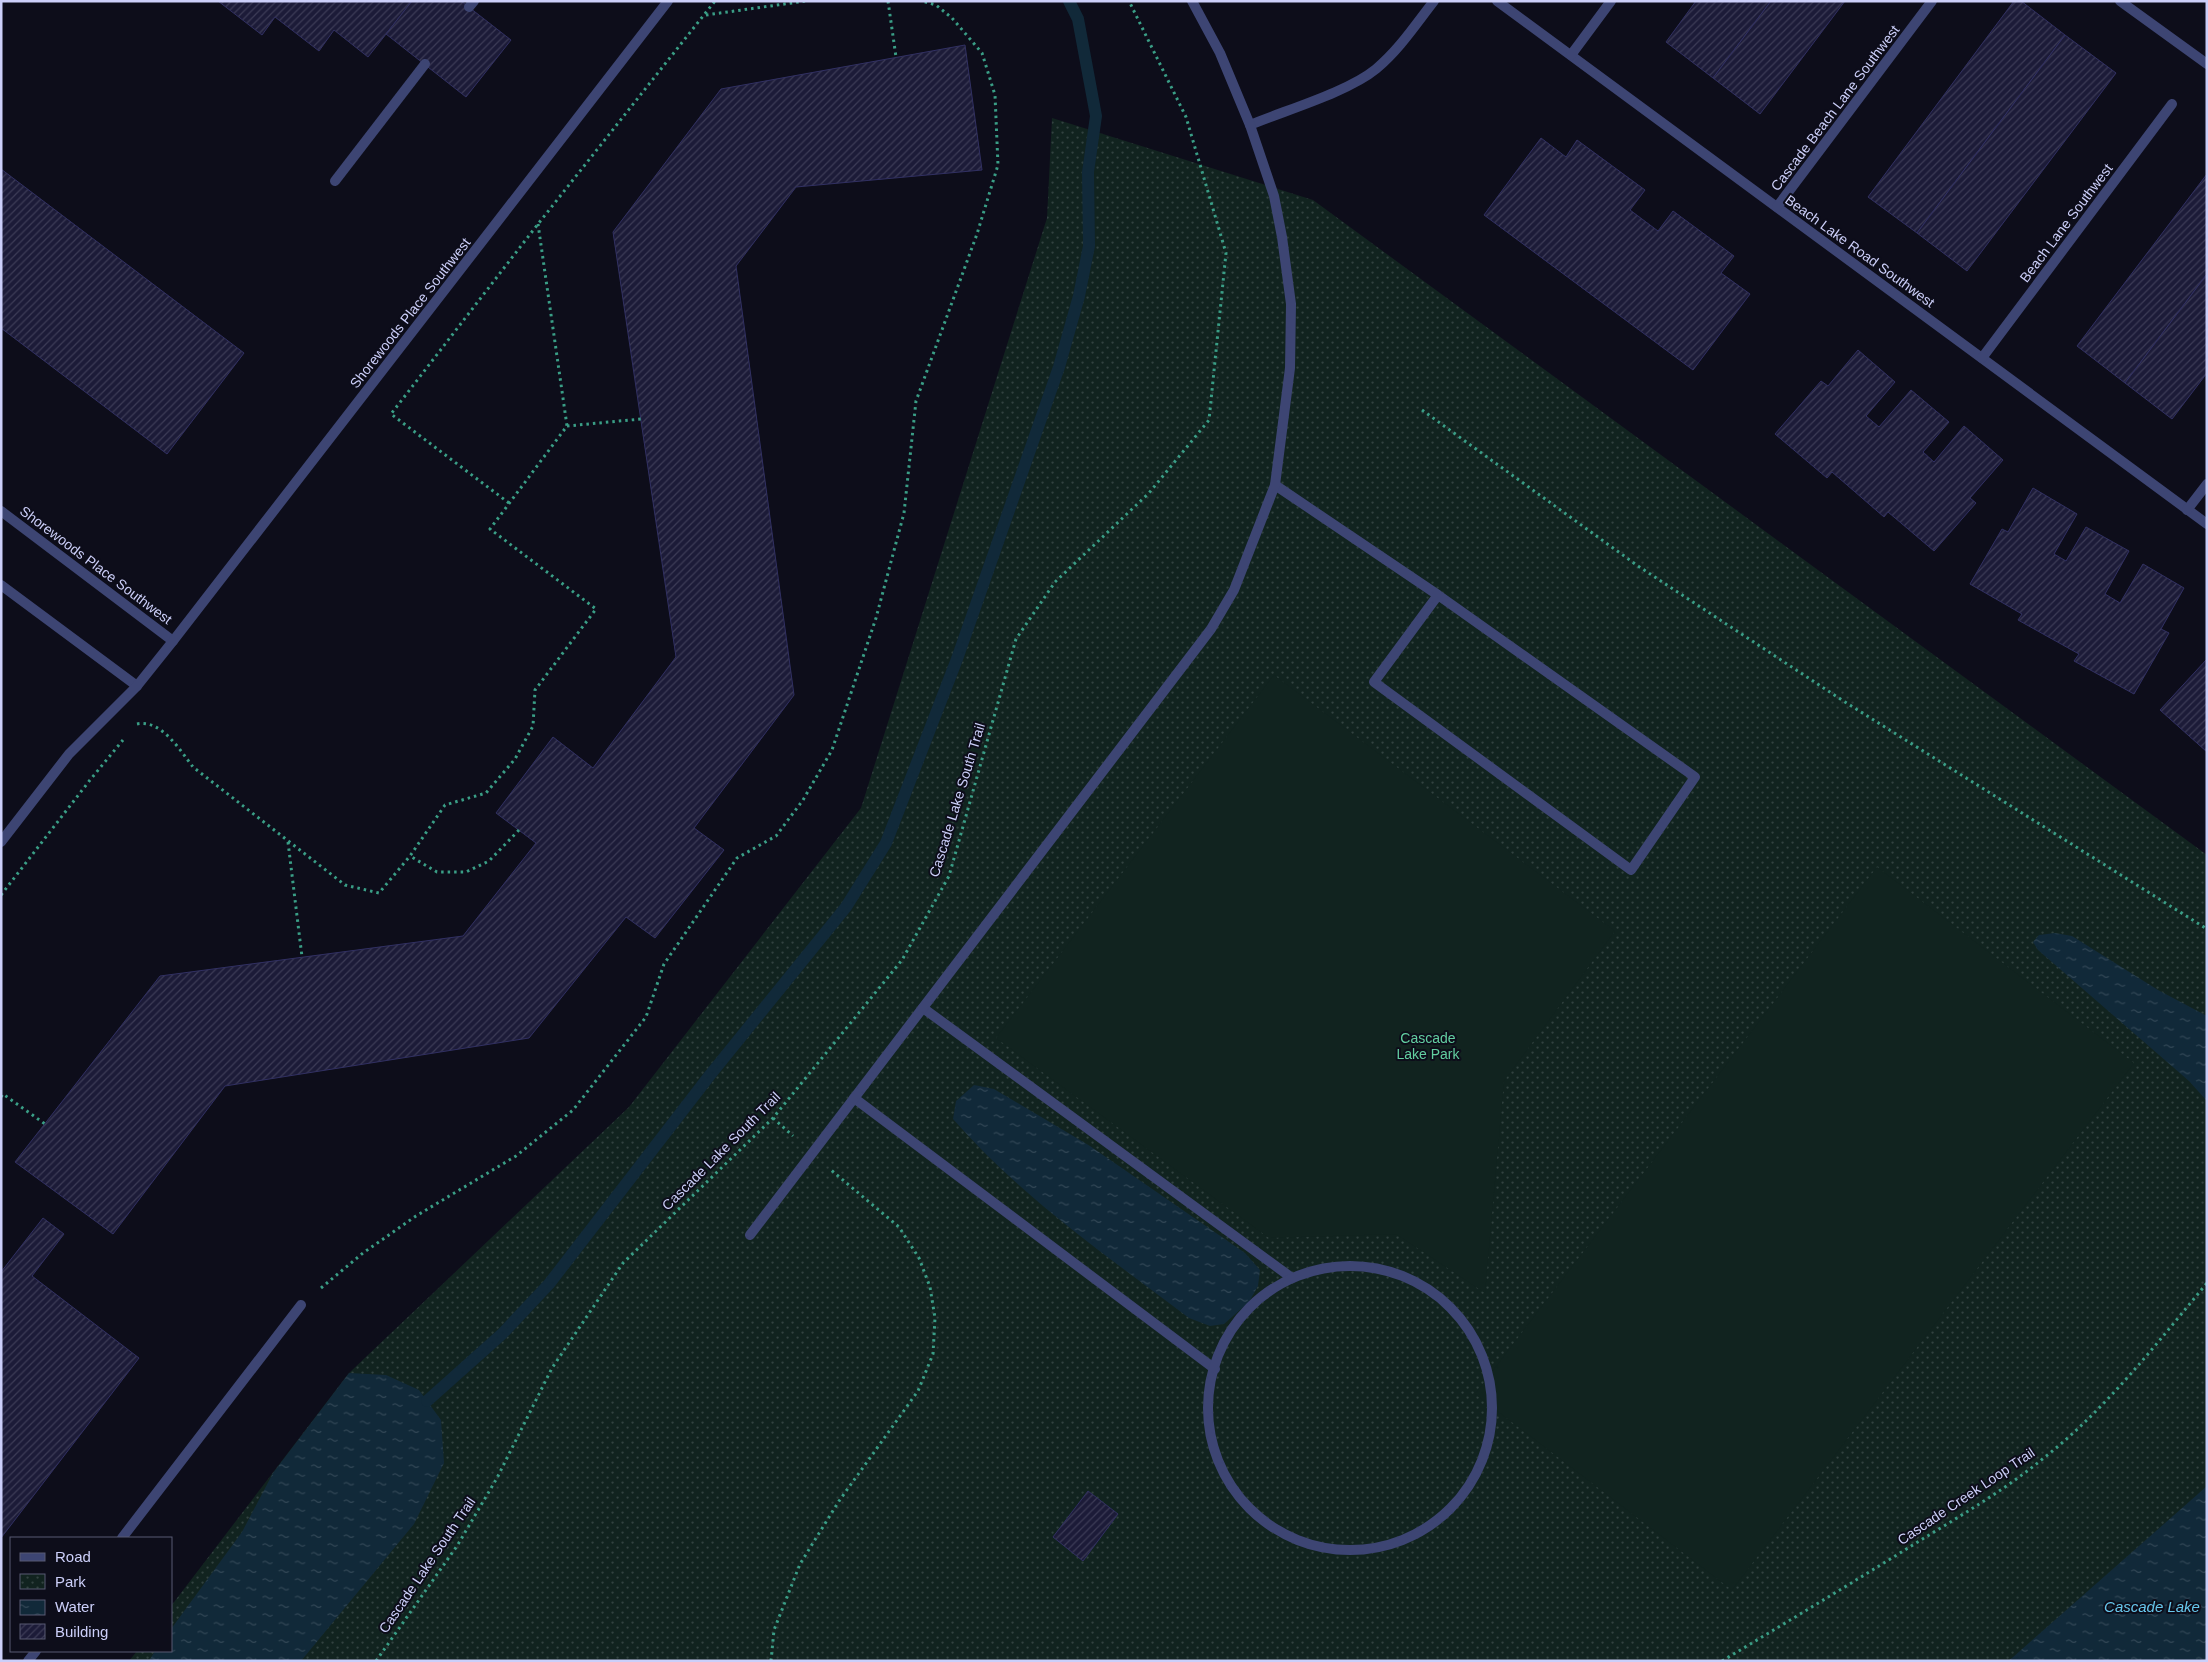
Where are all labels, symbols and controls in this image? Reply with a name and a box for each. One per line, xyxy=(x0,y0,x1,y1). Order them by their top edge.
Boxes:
street label: Cascade Beach Lane Southwest xyxy=(1767,22,1903,194)
street label: Beach Lane Southwest xyxy=(2016,161,2116,285)
street label: Beach Lake Road Southwest xyxy=(1782,191,1938,311)
street label: Shorewoods Place Southwest xyxy=(346,235,474,391)
street label: Shorewoods Place Southwest xyxy=(17,503,175,627)
street label: Cascade Lake South Trail xyxy=(926,721,988,879)
park label: Cascade Lake Park xyxy=(1396,1030,1461,1062)
street label: Cascade Lake South Trail xyxy=(659,1089,783,1213)
street label: Cascade Creek Loop Trail xyxy=(1894,1444,2038,1548)
street label: Cascade Lake South Trail xyxy=(376,1494,478,1636)
legend xyxy=(10,1537,172,1652)
text: Road xyxy=(55,1548,91,1565)
text: Park xyxy=(55,1573,86,1590)
text: Water xyxy=(55,1598,94,1615)
water label: Cascade Lake xyxy=(2104,1598,2200,1615)
text: Building xyxy=(55,1623,108,1640)

